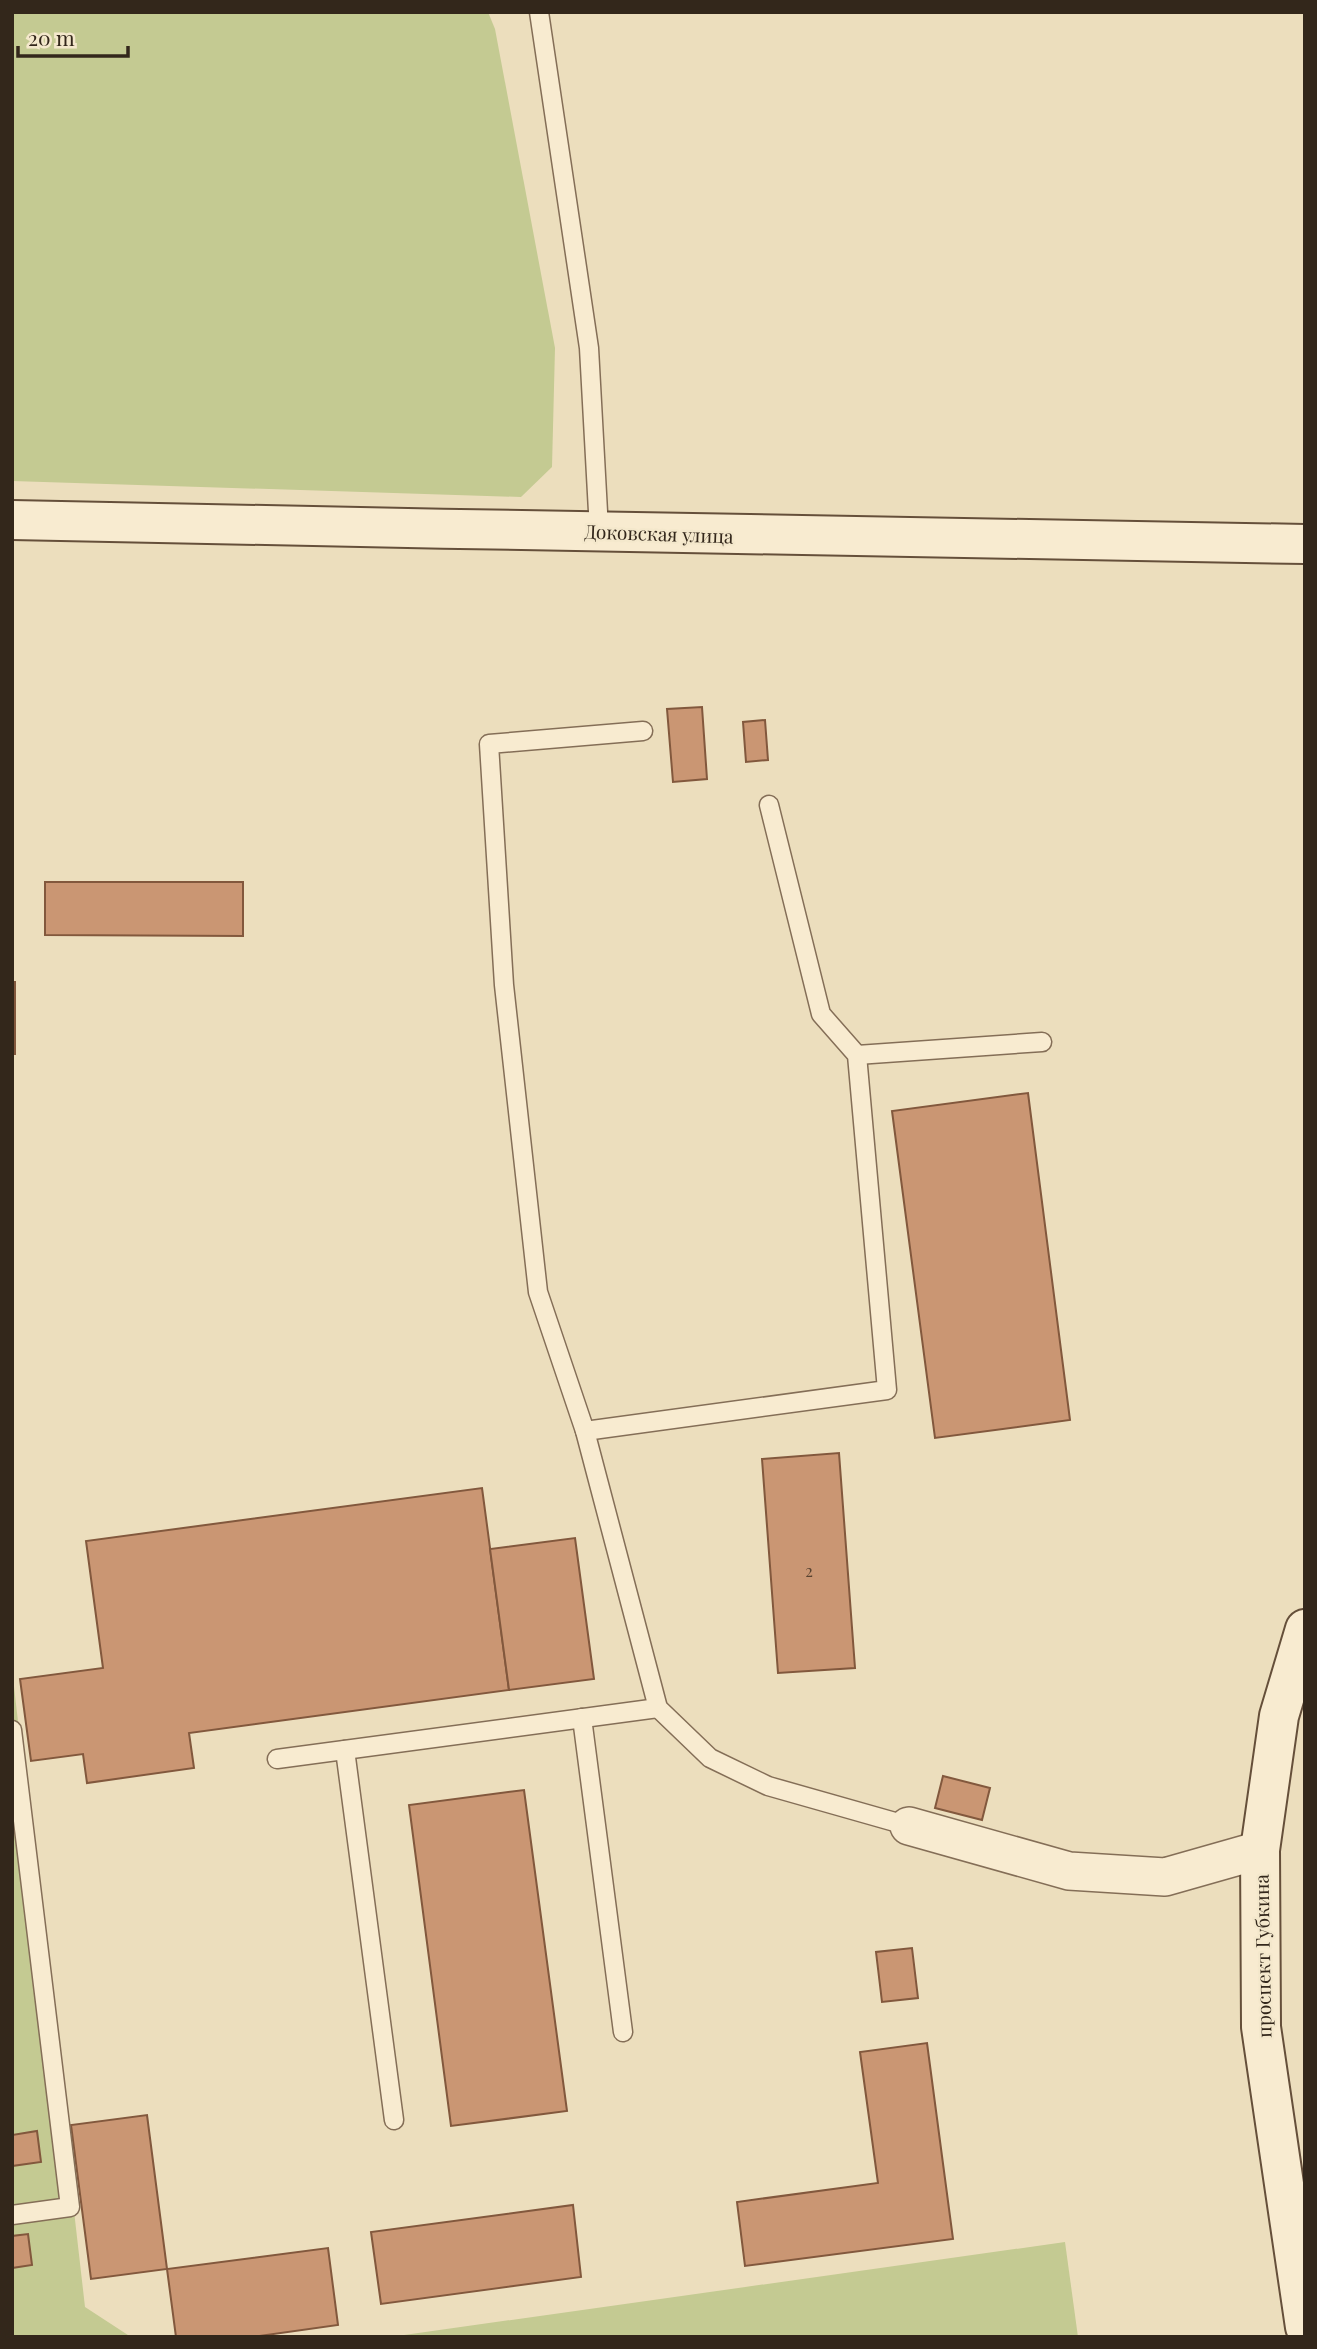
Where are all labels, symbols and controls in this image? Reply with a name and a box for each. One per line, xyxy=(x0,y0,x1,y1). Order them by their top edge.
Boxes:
scale bar xyxy=(18,14,128,58)
text: 20 m xyxy=(28,23,75,51)
street label: Доковская улица xyxy=(584,517,735,549)
house number: 2 xyxy=(805,1560,813,1581)
street label: проспект Губкина xyxy=(1248,1873,1276,2038)

